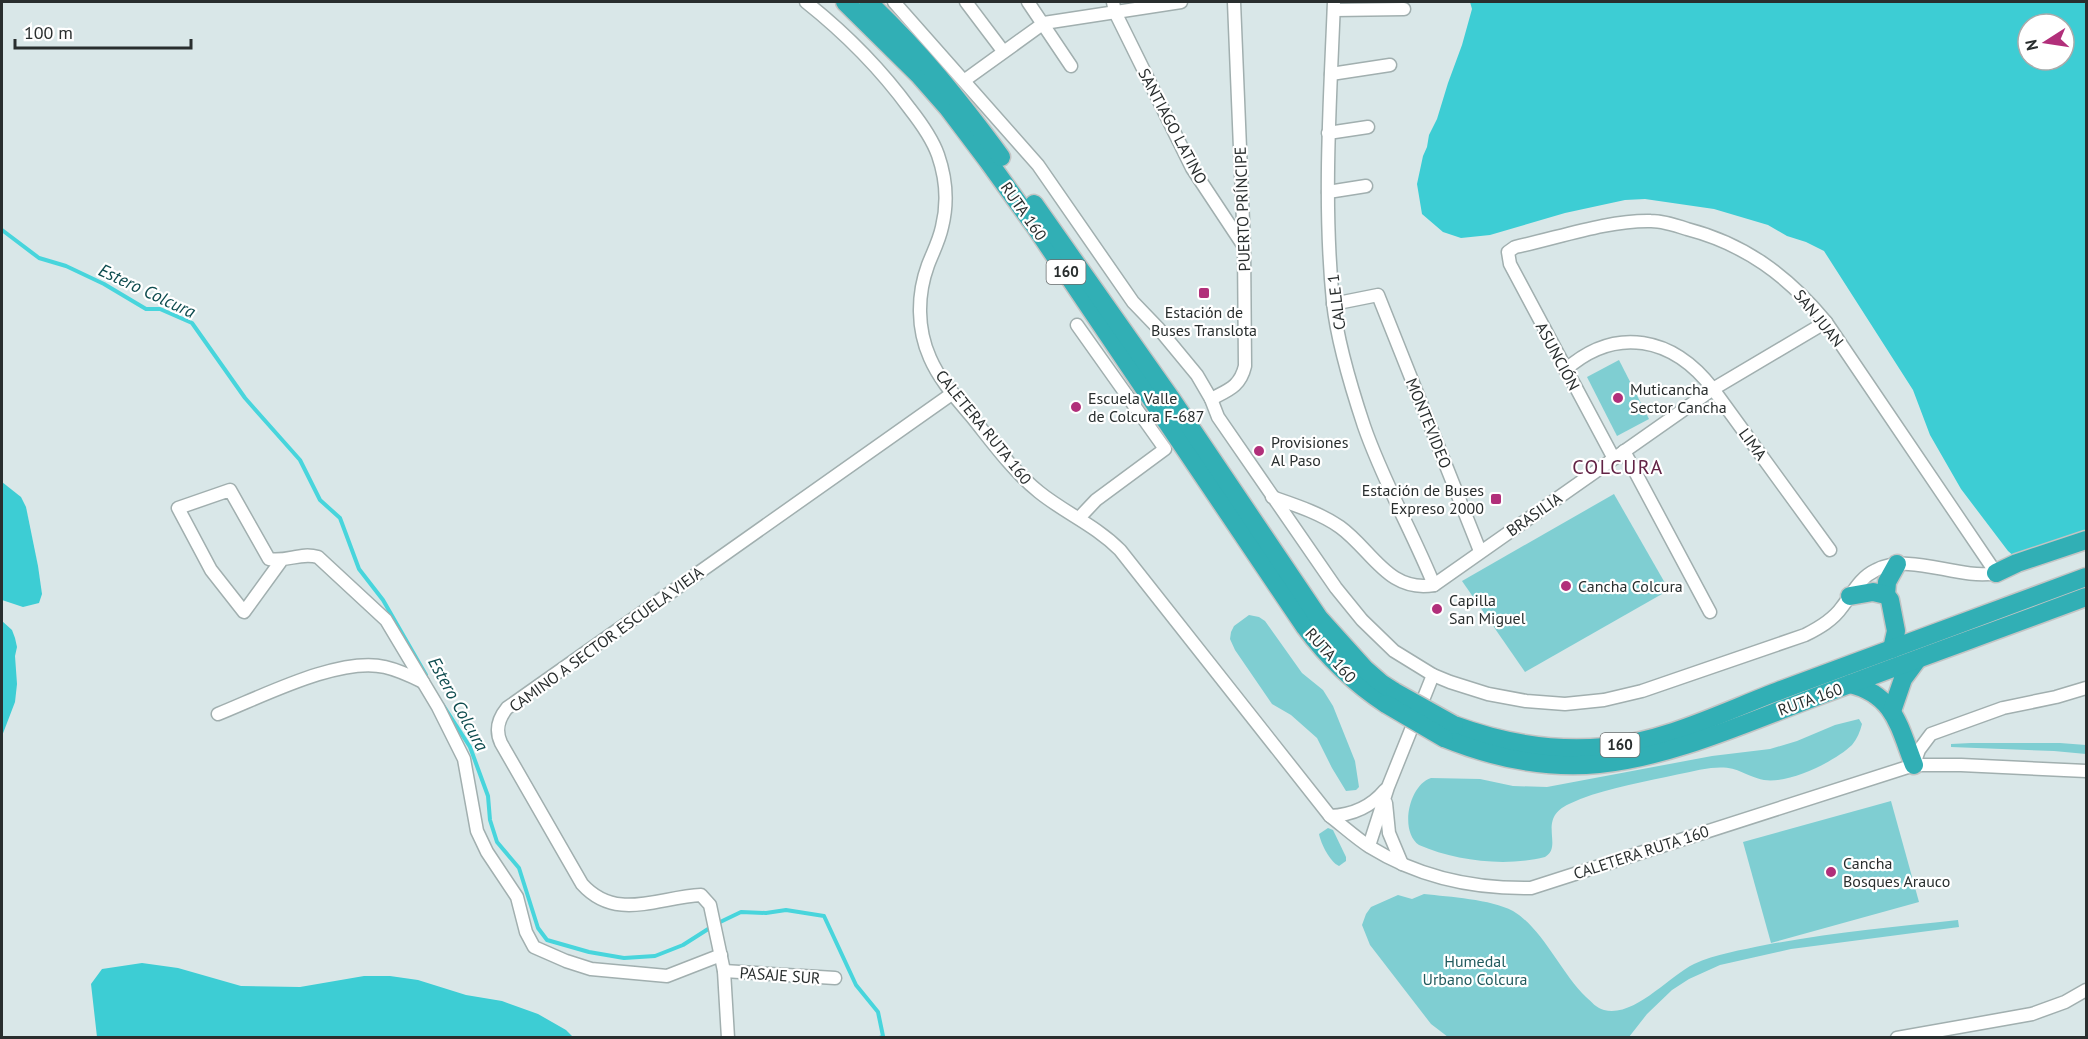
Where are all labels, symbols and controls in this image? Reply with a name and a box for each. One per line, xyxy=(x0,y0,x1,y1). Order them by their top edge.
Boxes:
scale bar xyxy=(15,12,190,50)
north arrow xyxy=(2016,12,2076,72)
text: 100 m xyxy=(24,21,73,44)
text: N xyxy=(2020,38,2042,52)
street label: SANTIAGO LATINO xyxy=(1134,65,1212,187)
street label: PUERTO PRÍNCIPE xyxy=(1230,146,1254,272)
street label: RUTA 160 xyxy=(997,178,1052,244)
water label: Estero Colcura xyxy=(95,258,200,323)
road number: 160 xyxy=(1046,260,1086,284)
street label: CALLE 1 xyxy=(1323,273,1349,331)
street label: SAN JUAN xyxy=(1790,285,1848,351)
marker: Estación de Buses Translota xyxy=(1197,286,1211,300)
place label: Estación de Buses Translota xyxy=(1151,302,1257,340)
street label: ASUNCIÓN xyxy=(1532,318,1584,394)
street label: CALETERA RUTA 160 xyxy=(932,366,1036,488)
street label: MONTEVIDEO xyxy=(1402,375,1456,471)
place label: Muticancha Sector Cancha xyxy=(1630,379,1727,417)
place label: Escuela Valle de Colcura F-687 xyxy=(1088,388,1205,426)
marker: Muticancha Sector Cancha xyxy=(1611,391,1625,405)
marker: Escuela Valle de Colcura F-687 xyxy=(1069,400,1083,414)
street label: LIMA xyxy=(1735,424,1772,465)
place label: Provisiones Al Paso xyxy=(1271,432,1349,470)
marker: Provisiones Al Paso xyxy=(1252,444,1266,458)
district label: COLCURA xyxy=(1572,454,1664,480)
place label: Estación de Buses Expreso 2000 xyxy=(1362,480,1484,518)
street label: BRASILIA xyxy=(1502,487,1566,540)
marker: Estación de Buses Expreso 2000 xyxy=(1489,492,1503,506)
street label: CAMINO A SECTOR ESCUELA VIEJA xyxy=(505,562,707,716)
place label: Cancha Colcura xyxy=(1578,576,1683,596)
marker: Cancha Colcura xyxy=(1559,579,1573,593)
place label: Capilla San Miguel xyxy=(1449,590,1526,628)
marker: Capilla San Miguel xyxy=(1430,602,1444,616)
street label: RUTA 160 xyxy=(1301,623,1361,687)
water label: Estero Colcura xyxy=(423,653,494,755)
street label: RUTA 160 xyxy=(1775,678,1845,720)
road number: 160 xyxy=(1600,733,1640,757)
street label: CALETERA RUTA 160 xyxy=(1571,821,1712,883)
place label: Cancha Bosques Arauco xyxy=(1843,853,1950,891)
marker: Cancha Bosques Arauco xyxy=(1824,865,1838,879)
park label: Humedal Urbano Colcura xyxy=(1422,951,1528,989)
street label: PASAJE SUR xyxy=(739,962,821,988)

